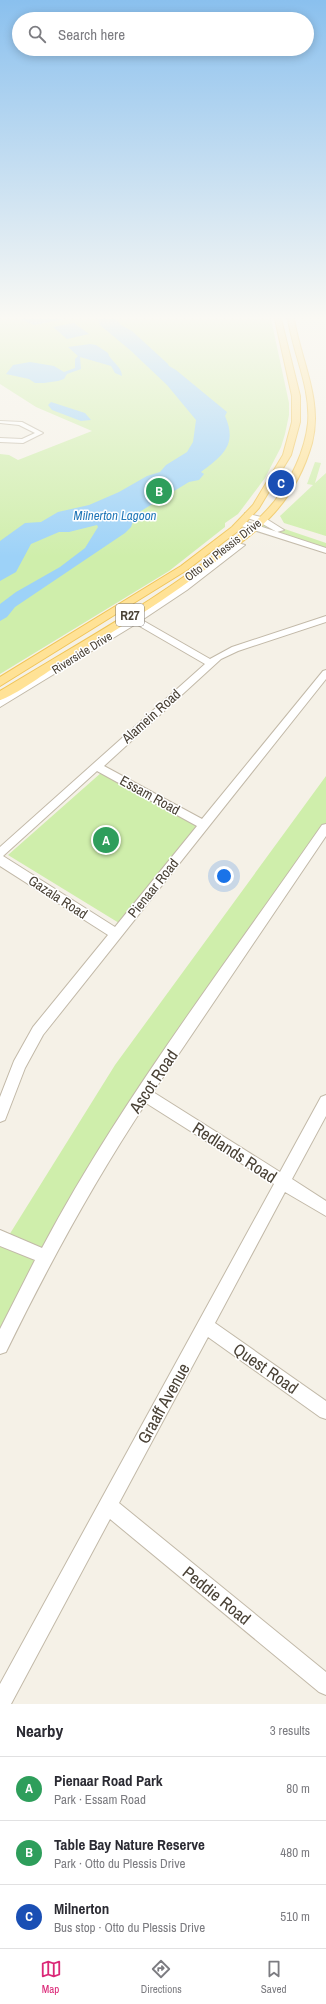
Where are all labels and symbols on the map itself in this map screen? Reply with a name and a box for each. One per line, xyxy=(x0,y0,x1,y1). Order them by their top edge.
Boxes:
pin: C xyxy=(268,468,294,498)
pin: B xyxy=(146,476,172,506)
water label: Milnerton Lagoon xyxy=(74,507,157,524)
street label: Otto du Plessis Drive xyxy=(181,515,265,585)
road number: R27 xyxy=(116,604,144,626)
street label: Riverside Drive xyxy=(49,628,115,678)
street label: Alamein Road xyxy=(117,685,184,748)
street label: Essam Road xyxy=(117,771,183,819)
pin: A xyxy=(93,825,119,855)
street label: Pienaar Road xyxy=(124,855,182,921)
your location xyxy=(214,866,234,886)
street label: Gazala Road xyxy=(25,871,91,923)
street label: Ascot Road xyxy=(123,1045,183,1118)
street label: Redlands Road xyxy=(188,1116,282,1188)
street label: Quest Road xyxy=(229,1337,303,1399)
street label: Graaff Avenue xyxy=(131,1358,195,1447)
street label: Peddie Road xyxy=(178,1560,256,1630)

